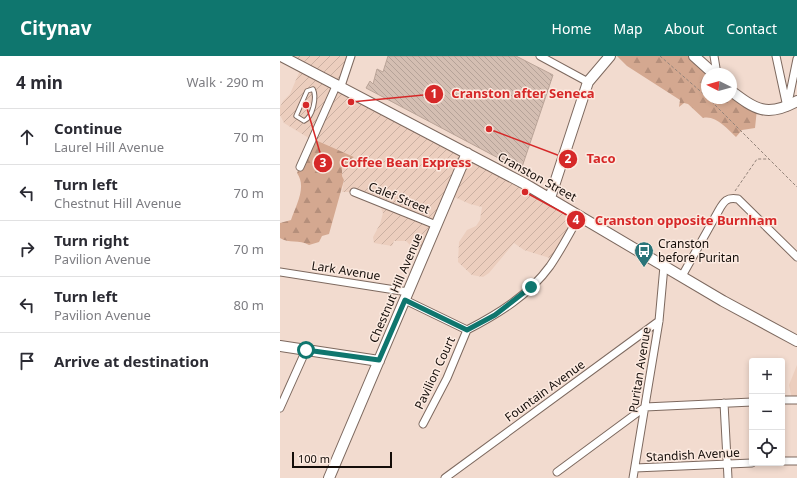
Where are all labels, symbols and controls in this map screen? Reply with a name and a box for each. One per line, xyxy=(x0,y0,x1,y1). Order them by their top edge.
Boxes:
text: Citynav xyxy=(20,15,92,41)
text: Home xyxy=(552,19,591,38)
text: Map xyxy=(613,19,643,38)
text: About xyxy=(665,19,704,38)
text: Contact xyxy=(726,19,777,38)
north arrow xyxy=(701,68,737,104)
text: 4 min xyxy=(16,71,63,94)
text: Walk · 290 m xyxy=(186,73,264,91)
callout: Cranston after Seneca xyxy=(424,81,603,106)
text: Cranston after Seneca xyxy=(451,84,595,102)
text: 1 xyxy=(431,85,437,102)
text: Continue xyxy=(54,118,122,138)
icon: ahead xyxy=(16,126,38,148)
text: 70 m xyxy=(234,128,264,146)
text: Laurel Hill Avenue xyxy=(54,138,164,156)
callout: Taco xyxy=(558,146,623,171)
street label: Cranston Street xyxy=(495,148,580,206)
text: Taco xyxy=(586,149,616,167)
callout: Coffee Bean Express xyxy=(313,150,480,175)
text: 2 xyxy=(565,150,572,167)
text: Coffee Bean Express xyxy=(341,153,471,171)
text: 3 xyxy=(320,154,327,171)
text: Turn left xyxy=(54,174,118,194)
street label: Calef Street xyxy=(366,177,433,218)
icon: left xyxy=(16,182,38,204)
text: 70 m xyxy=(234,184,264,202)
text: Chestnut Hill Avenue xyxy=(54,194,181,212)
callout: Cranston opposite Burnham xyxy=(566,208,785,233)
text: 4 xyxy=(573,211,580,228)
text: Cranston opposite Burnham xyxy=(595,211,777,229)
text: Turn right xyxy=(54,230,129,250)
street label: Chestnut Hill Avenue xyxy=(365,230,426,345)
place label: Cranston before Puritan xyxy=(658,235,739,266)
icon: right xyxy=(16,238,38,260)
text: 70 m xyxy=(234,240,264,258)
bus stop icon: Cranston before Puritan xyxy=(633,240,655,268)
text: Pavilion Avenue xyxy=(54,250,151,268)
street label: Lark Avenue xyxy=(310,257,382,284)
route end xyxy=(522,278,540,296)
text: Turn left xyxy=(54,286,118,306)
icon: left xyxy=(16,294,38,316)
text: 80 m xyxy=(234,296,264,314)
text: Pavilion Avenue xyxy=(54,306,151,324)
street label: Puritan Avenue xyxy=(624,326,655,414)
street label: Pavilion Court xyxy=(410,333,459,412)
route start xyxy=(297,341,315,359)
icon: arrive xyxy=(16,350,38,372)
text: Arrive at destination xyxy=(54,351,209,371)
street label: Fountain Avenue xyxy=(501,356,588,425)
map controls xyxy=(749,358,785,466)
button: + xyxy=(749,358,785,394)
button: − xyxy=(749,394,785,430)
button: locate xyxy=(749,430,785,466)
street label: Standish Avenue xyxy=(646,444,741,465)
scale bar xyxy=(292,450,392,469)
text: 100 m xyxy=(298,451,330,466)

